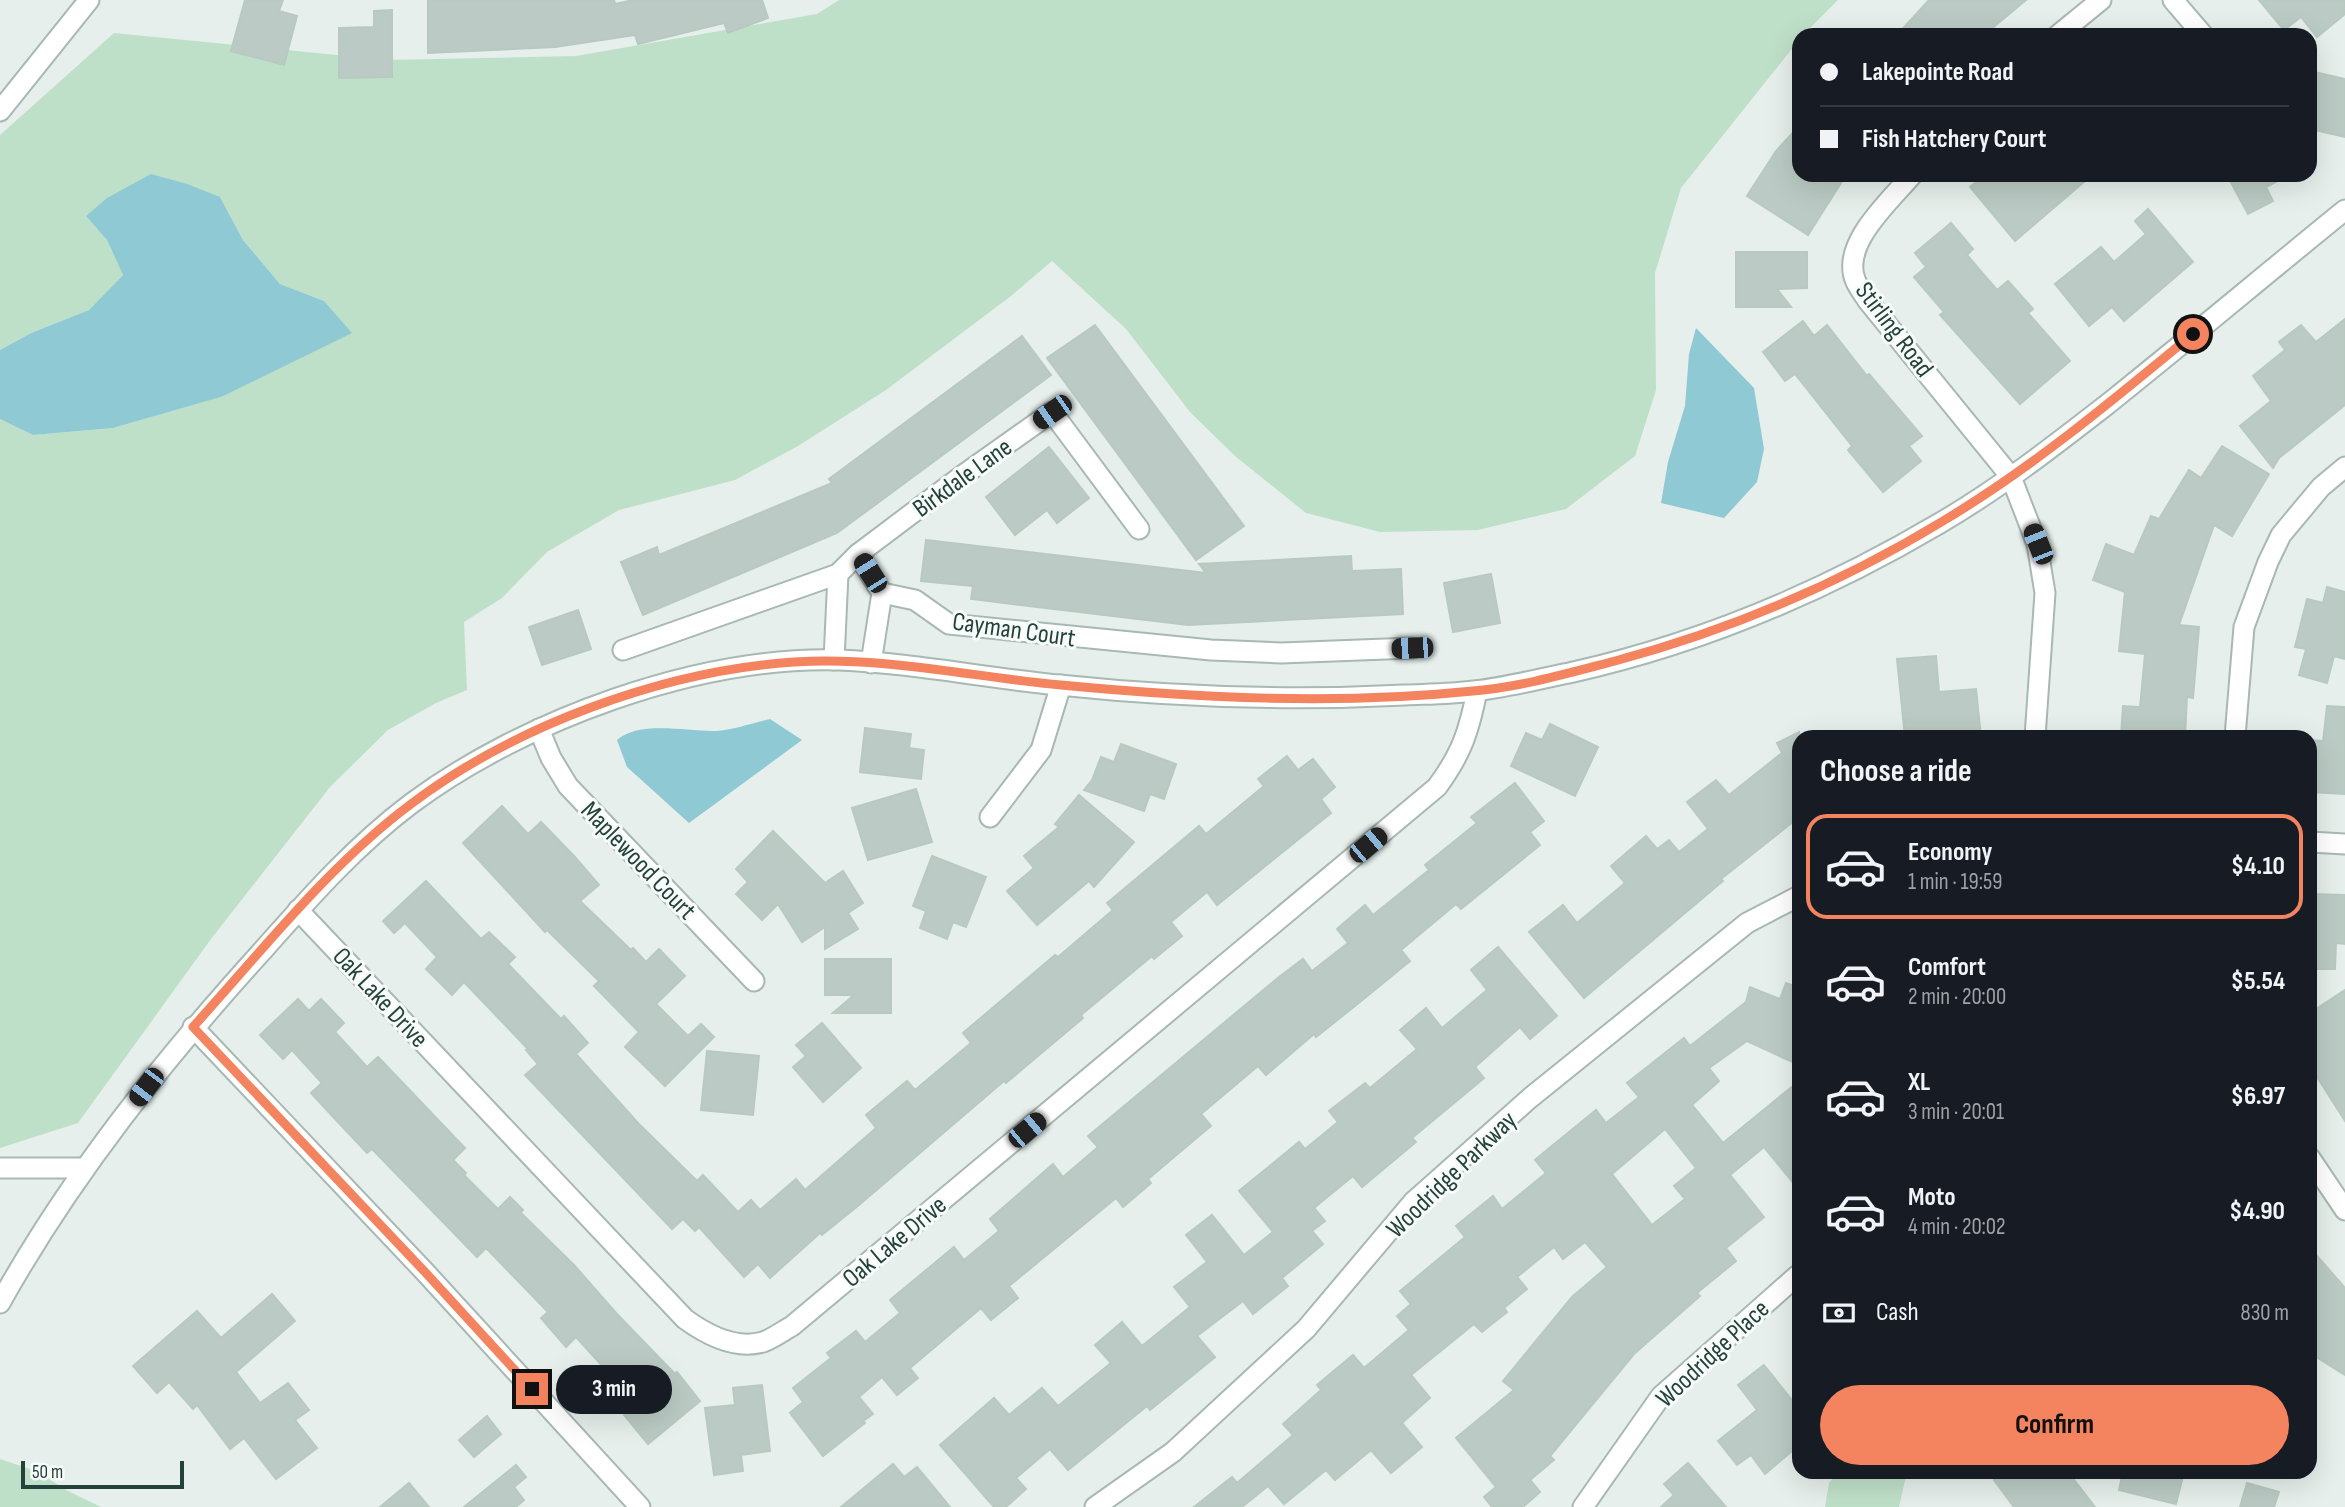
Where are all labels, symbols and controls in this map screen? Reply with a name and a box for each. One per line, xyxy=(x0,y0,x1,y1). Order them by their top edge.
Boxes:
text: Lakepointe Road xyxy=(1862,57,2014,88)
text: Fish Hatchery Court xyxy=(1862,124,2046,155)
street label: Stirling Road xyxy=(1848,276,1939,383)
route start xyxy=(2177,318,2209,350)
car xyxy=(1029,391,1076,433)
street label: Birkdale Lane xyxy=(907,432,1018,525)
car xyxy=(2021,521,2056,567)
car xyxy=(850,550,891,596)
street label: Cayman Court xyxy=(950,607,1077,654)
car xyxy=(1391,637,1434,659)
text: Choose a ride xyxy=(1820,752,1972,791)
street label: Maplewood Court xyxy=(574,796,702,927)
car xyxy=(1346,823,1391,867)
icon: car xyxy=(1824,835,1887,898)
text: Economy xyxy=(1908,837,1992,868)
text: $4.10 xyxy=(2231,851,2285,882)
text: 1 min · 19:59 xyxy=(1908,868,2002,896)
street label: Oak Lake Drive xyxy=(326,941,434,1055)
icon: car xyxy=(1824,950,1887,1013)
text: Comfort xyxy=(1908,952,1986,983)
text: $5.54 xyxy=(2231,966,2285,997)
text: 2 min · 20:00 xyxy=(1908,983,2006,1011)
car xyxy=(125,1064,168,1110)
icon: car xyxy=(1824,1065,1887,1128)
text: XL xyxy=(1908,1067,1930,1098)
text: $6.97 xyxy=(2231,1081,2285,1112)
text: 3 min · 20:01 xyxy=(1908,1098,2004,1126)
street label: Woodridge Parkway xyxy=(1380,1105,1524,1245)
car xyxy=(1005,1108,1050,1152)
icon: car xyxy=(1824,1180,1887,1243)
text: Moto xyxy=(1908,1182,1956,1213)
street label: Oak Lake Drive xyxy=(837,1190,953,1294)
text: $4.90 xyxy=(2229,1196,2285,1227)
text: 4 min · 20:02 xyxy=(1908,1213,2006,1241)
street label: Woodridge Place xyxy=(1650,1294,1776,1414)
icon: cash xyxy=(1820,1294,1858,1332)
text: Cash xyxy=(1876,1297,1919,1328)
text: 830 m xyxy=(2241,1299,2289,1327)
callout: 3 min xyxy=(556,1364,672,1414)
route end xyxy=(516,1373,548,1405)
text: 3 min xyxy=(592,1375,636,1403)
button: Confirm xyxy=(1820,1385,2289,1465)
scale bar xyxy=(21,1458,184,1490)
text: 50 m xyxy=(32,1461,63,1484)

